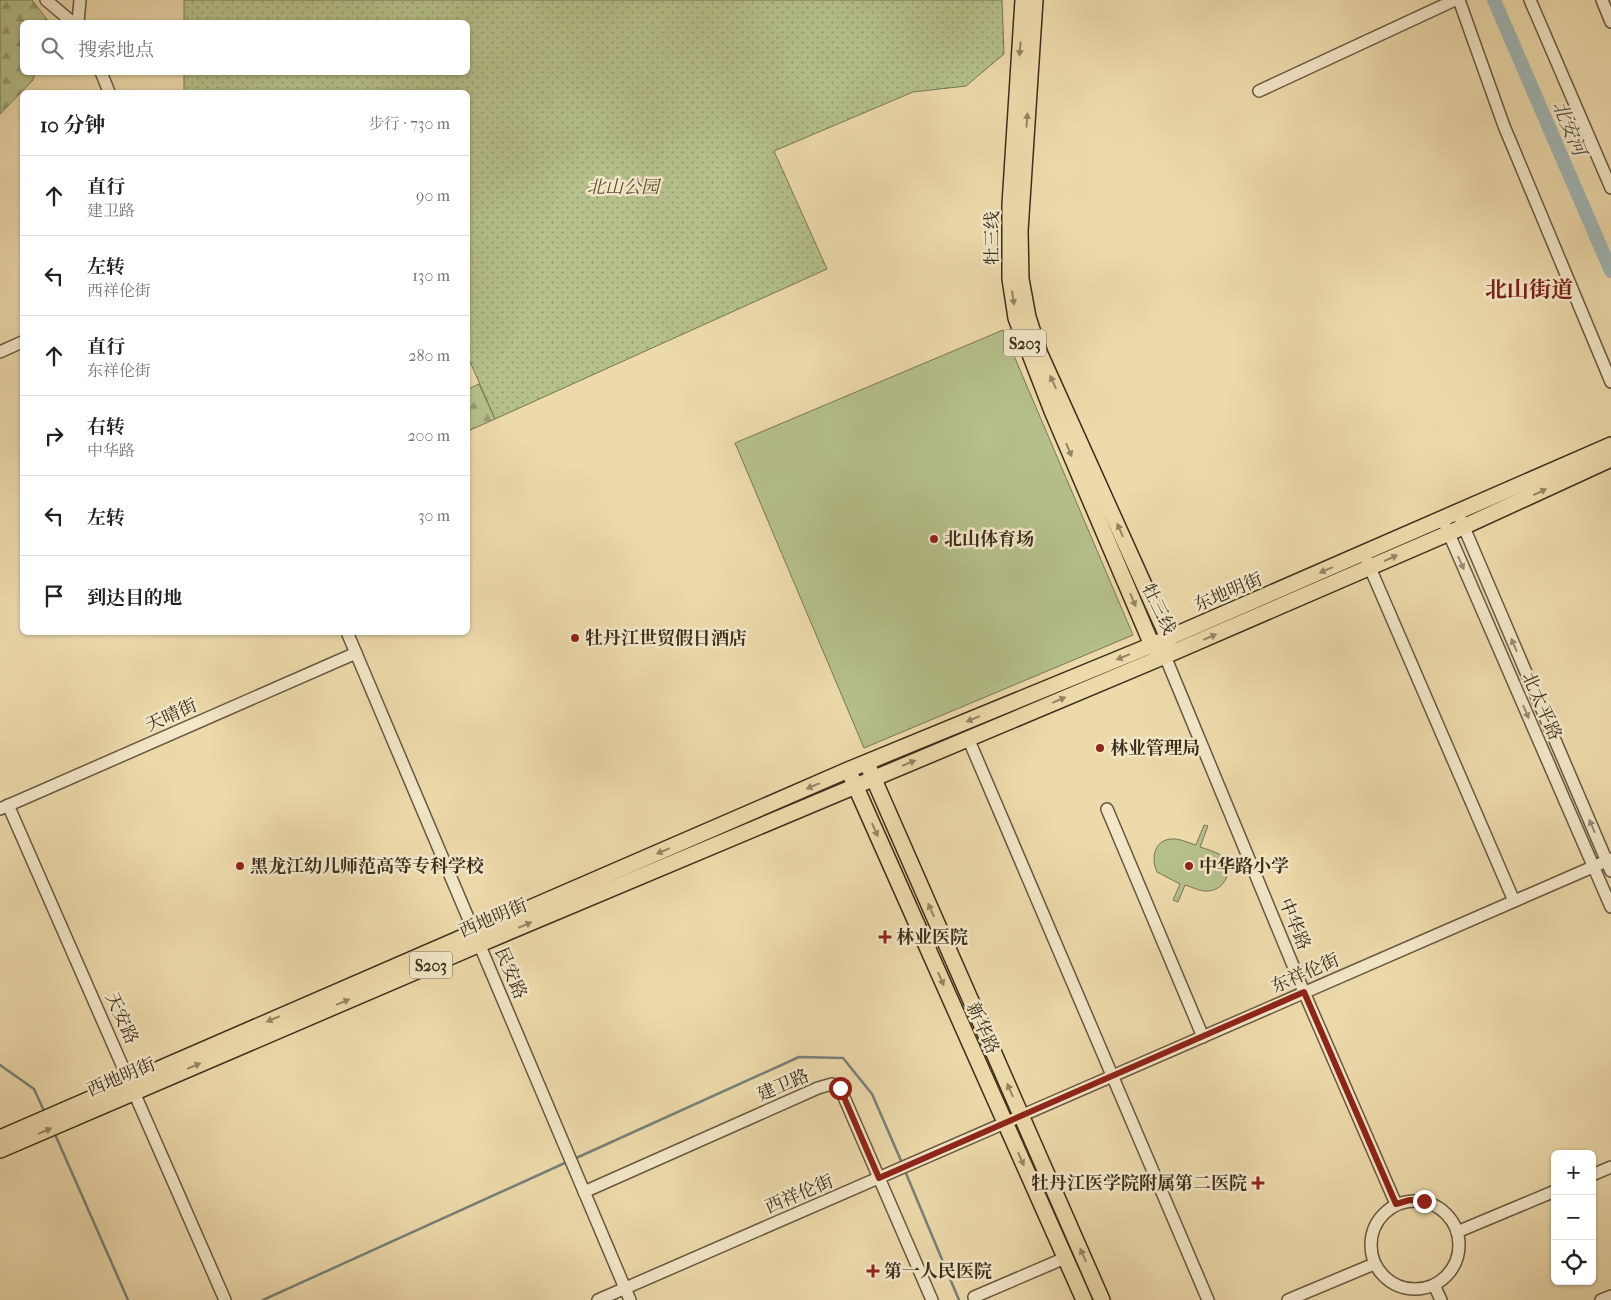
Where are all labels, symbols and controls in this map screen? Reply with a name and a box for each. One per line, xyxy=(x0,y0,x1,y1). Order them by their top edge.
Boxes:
search box xyxy=(20,20,470,75)
icon: search xyxy=(38,34,66,62)
text: 搜索地点 xyxy=(78,39,154,61)
one-way arrow xyxy=(1016,41,1024,57)
water label: 北安河 xyxy=(1548,98,1592,162)
one-way arrow xyxy=(1023,112,1031,128)
text: 10 分钟 xyxy=(40,113,105,137)
text: 步行 · 730 m xyxy=(368,114,450,133)
text: 直行 xyxy=(87,176,125,198)
park label: 北山公园 xyxy=(587,177,662,198)
icon: ahead xyxy=(40,182,68,210)
text: 90 m xyxy=(416,186,450,205)
text: 建卫路 xyxy=(87,201,135,220)
street label: 牡三线 xyxy=(982,211,1003,265)
text: 左转 xyxy=(87,256,125,278)
icon: left xyxy=(40,262,68,290)
text: 130 m xyxy=(412,266,450,285)
district label: 北山街道 xyxy=(1485,277,1573,303)
text: 西祥伦街 xyxy=(87,281,151,300)
one-way arrow xyxy=(1009,290,1017,306)
road number: S203 xyxy=(1004,329,1046,356)
text: 直行 xyxy=(87,336,125,358)
icon: ahead xyxy=(40,342,68,370)
text: 280 m xyxy=(408,346,450,365)
text: 东祥伦街 xyxy=(87,361,151,380)
one-way arrow xyxy=(1048,375,1056,389)
text: 右转 xyxy=(87,416,125,438)
icon: right xyxy=(40,422,68,450)
text: 200 m xyxy=(407,426,450,445)
text: 中华路 xyxy=(87,441,135,460)
one-way arrow xyxy=(1065,443,1073,457)
one-way arrow xyxy=(1533,487,1547,495)
icon: left xyxy=(40,502,68,530)
text: 30 m xyxy=(418,506,450,525)
text: 左转 xyxy=(87,507,125,529)
one-way arrow xyxy=(1115,523,1123,537)
place label: 北山体育场 xyxy=(944,529,1034,550)
marker: 北山体育场 xyxy=(928,533,940,545)
one-way arrow xyxy=(1384,553,1398,561)
one-way arrow xyxy=(1458,556,1466,570)
one-way arrow xyxy=(1319,566,1333,574)
street label: 东地明街 xyxy=(1191,569,1265,616)
street label: 牡三线 xyxy=(1137,580,1180,638)
icon: arrive xyxy=(40,582,68,610)
text: 到达目的地 xyxy=(87,587,182,609)
one-way arrow xyxy=(1129,593,1137,607)
place label: 牡丹江世贸假日酒店 xyxy=(585,628,747,649)
marker: 牡丹江世贸假日酒店 xyxy=(569,632,581,644)
one-way arrow xyxy=(1203,632,1217,640)
one-way arrow xyxy=(1510,637,1518,652)
one-way arrow xyxy=(1115,653,1130,661)
street label: 北太平路 xyxy=(1517,669,1566,743)
street label: 天晴街 xyxy=(142,695,200,736)
one-way arrow xyxy=(1052,696,1066,704)
one-way arrow xyxy=(1523,705,1531,719)
one-way arrow xyxy=(965,715,980,723)
place label: 林业管理局 xyxy=(1110,738,1200,759)
marker: 林业管理局 xyxy=(1094,742,1106,754)
one-way arrow xyxy=(902,758,916,766)
one-way arrow xyxy=(805,782,820,790)
one-way arrow xyxy=(1587,819,1595,834)
one-way arrow xyxy=(871,823,879,837)
one-way arrow xyxy=(656,847,670,855)
place label: 黑龙江幼儿师范高等专科学校 xyxy=(250,856,484,877)
place label: 中华路小学 xyxy=(1199,856,1289,877)
marker: 黑龙江幼儿师范高等专科学校 xyxy=(234,860,246,872)
marker: 中华路小学 xyxy=(1183,860,1195,872)
street label: 西地明街 xyxy=(456,895,530,942)
street label: 中华路 xyxy=(1275,895,1314,953)
one-way arrow xyxy=(927,903,935,917)
one-way arrow xyxy=(518,920,532,928)
place label: 林业医院 xyxy=(896,927,968,948)
marker: 林业医院 xyxy=(878,930,892,944)
street label: 民安路 xyxy=(490,944,531,1002)
street label: 东祥伦街 xyxy=(1268,949,1342,998)
road number: S203 xyxy=(410,952,452,978)
one-way arrow xyxy=(937,972,945,986)
street label: 天安路 xyxy=(101,989,142,1047)
one-way arrow xyxy=(336,998,350,1006)
street label: 新华路 xyxy=(962,999,1003,1057)
one-way arrow xyxy=(266,1016,280,1024)
street label: 西地明街 xyxy=(84,1054,158,1101)
one-way arrow xyxy=(187,1062,201,1070)
street label: 建卫路 xyxy=(754,1065,812,1106)
route start xyxy=(829,1077,852,1100)
one-way arrow xyxy=(1006,1083,1014,1098)
one-way arrow xyxy=(38,1126,52,1134)
map controls xyxy=(1551,1150,1596,1285)
button: + xyxy=(1551,1150,1596,1195)
one-way arrow xyxy=(1018,1152,1026,1166)
street label: 西祥伦街 xyxy=(762,1171,836,1218)
place label: 牡丹江医学院附属第二医院 xyxy=(1031,1173,1247,1194)
marker: 牡丹江医学院附属第二医院 xyxy=(1251,1176,1265,1190)
route end xyxy=(1413,1190,1436,1213)
button: − xyxy=(1551,1195,1596,1240)
button: locate xyxy=(1551,1240,1596,1285)
one-way arrow xyxy=(1078,1248,1086,1262)
place label: 第一人民医院 xyxy=(884,1261,992,1282)
marker: 第一人民医院 xyxy=(866,1264,880,1278)

